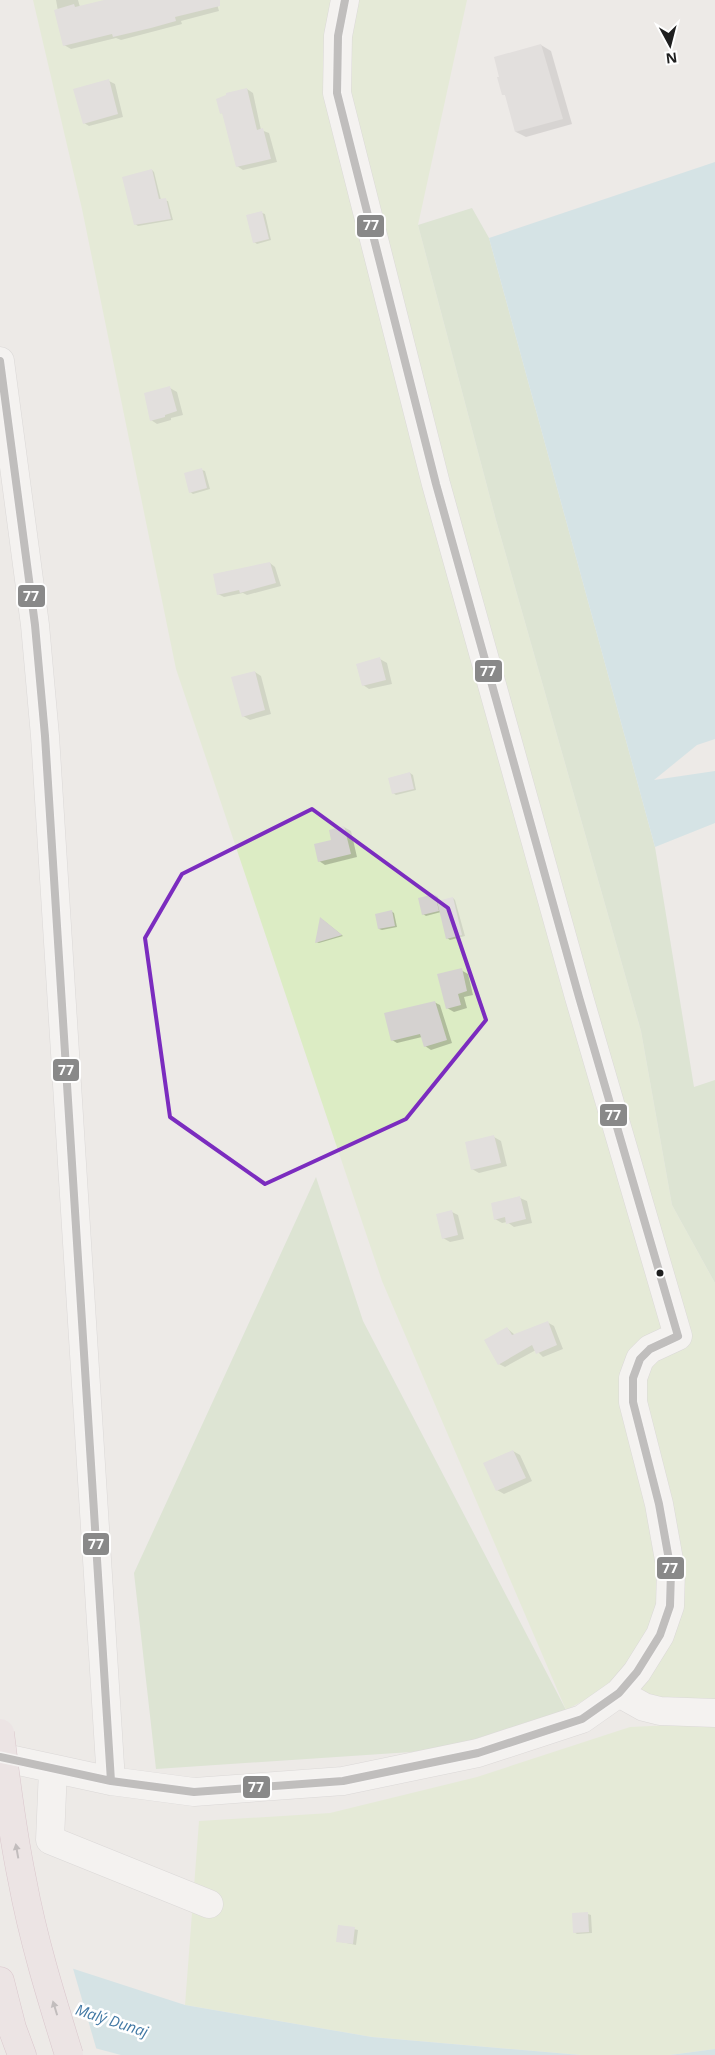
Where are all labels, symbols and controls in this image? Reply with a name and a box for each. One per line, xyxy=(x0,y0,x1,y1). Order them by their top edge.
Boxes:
north arrow xyxy=(645,20,695,70)
text: N xyxy=(665,48,678,69)
line badge: 77 xyxy=(356,214,385,238)
text: 77 xyxy=(363,215,379,234)
line badge: 77 xyxy=(17,584,46,608)
text: 77 xyxy=(23,586,39,605)
line badge: 77 xyxy=(474,659,503,683)
text: 77 xyxy=(480,661,496,680)
line badge: 77 xyxy=(52,1058,80,1082)
text: 77 xyxy=(58,1060,74,1079)
line badge: 77 xyxy=(599,1103,628,1127)
text: 77 xyxy=(605,1105,621,1124)
unlabelled marker xyxy=(655,1268,665,1278)
line badge: 77 xyxy=(82,1532,110,1556)
text: 77 xyxy=(88,1534,104,1553)
line badge: 77 xyxy=(656,1556,685,1580)
text: 77 xyxy=(662,1558,678,1577)
line badge: 77 xyxy=(242,1775,271,1799)
text: 77 xyxy=(248,1777,264,1796)
one-way arrow xyxy=(12,1842,20,1858)
water label: Malý Dunaj xyxy=(73,1999,151,2041)
one-way arrow xyxy=(50,2001,58,2016)

